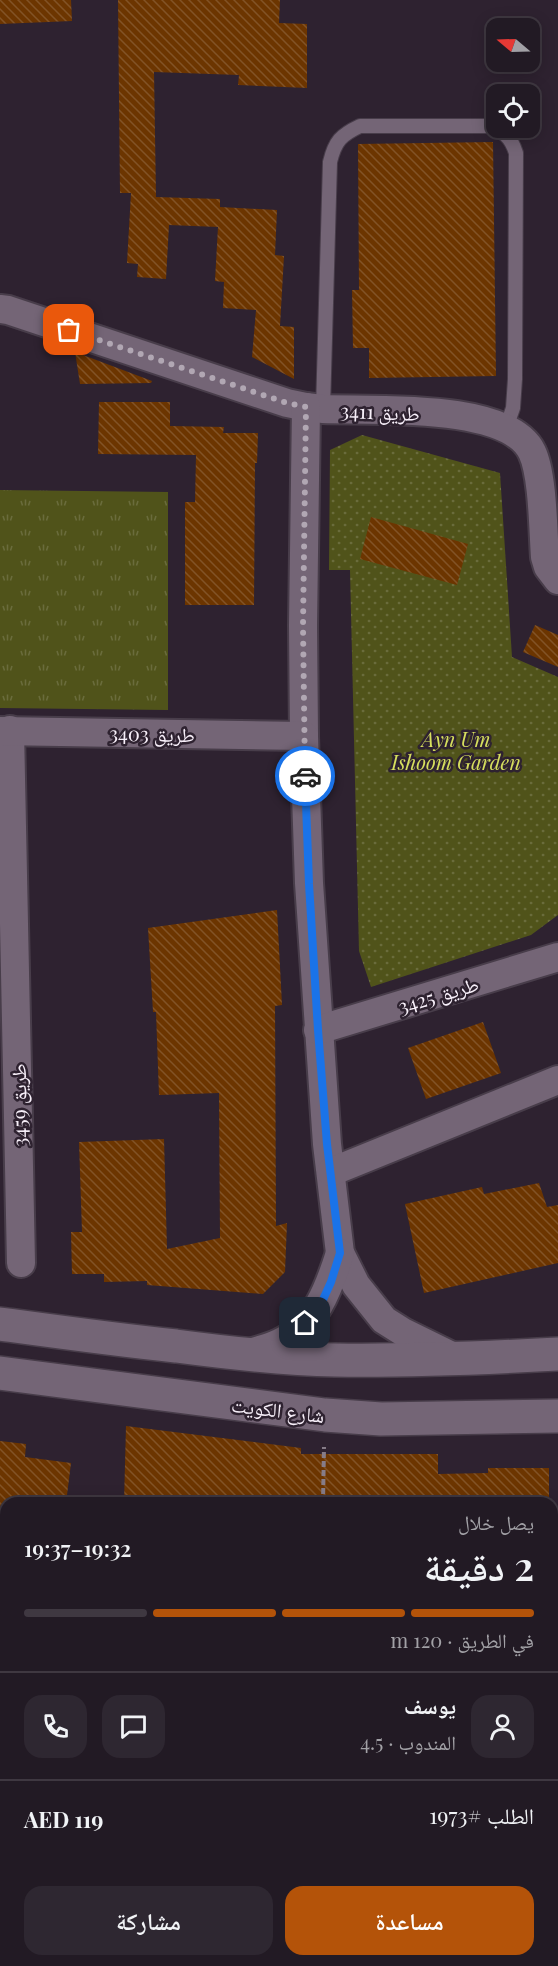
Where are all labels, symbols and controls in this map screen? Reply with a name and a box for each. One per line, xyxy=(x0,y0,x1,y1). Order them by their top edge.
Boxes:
north arrow xyxy=(486,18,540,72)
map controls xyxy=(486,18,540,138)
button: locate xyxy=(486,84,540,138)
pin xyxy=(43,304,94,355)
icon: bag xyxy=(52,313,85,346)
street label: طريق 3411 xyxy=(340,396,420,426)
street label: طريق 3403 xyxy=(109,719,195,747)
park label: Ayn Um Ishoom Garden xyxy=(390,725,521,775)
courier xyxy=(275,746,335,806)
icon: car xyxy=(289,760,322,793)
street label: طريق 3425 xyxy=(394,969,482,1019)
street label: طريق 3459 xyxy=(4,1063,32,1147)
pin xyxy=(279,1297,330,1348)
icon: home xyxy=(288,1306,321,1339)
street label: شارع الكويت xyxy=(230,1390,326,1429)
text: يصل خلال xyxy=(458,1508,534,1535)
text: 19:32–19:37 xyxy=(24,1533,132,1563)
text: 2 دقيقة xyxy=(424,1539,534,1591)
text: في الطريق · 120 m xyxy=(391,1626,534,1653)
text: يوسف xyxy=(404,1690,456,1720)
button: phone xyxy=(24,1695,87,1758)
button: chat xyxy=(102,1695,165,1758)
button: person xyxy=(471,1695,534,1758)
text: المندوب · 4.5 xyxy=(360,1728,456,1755)
text: الطلب #1973 xyxy=(429,1800,534,1830)
text: AED 119 xyxy=(24,1804,103,1834)
button: مشاركة xyxy=(24,1886,273,1955)
button: مساعدة xyxy=(285,1886,534,1955)

